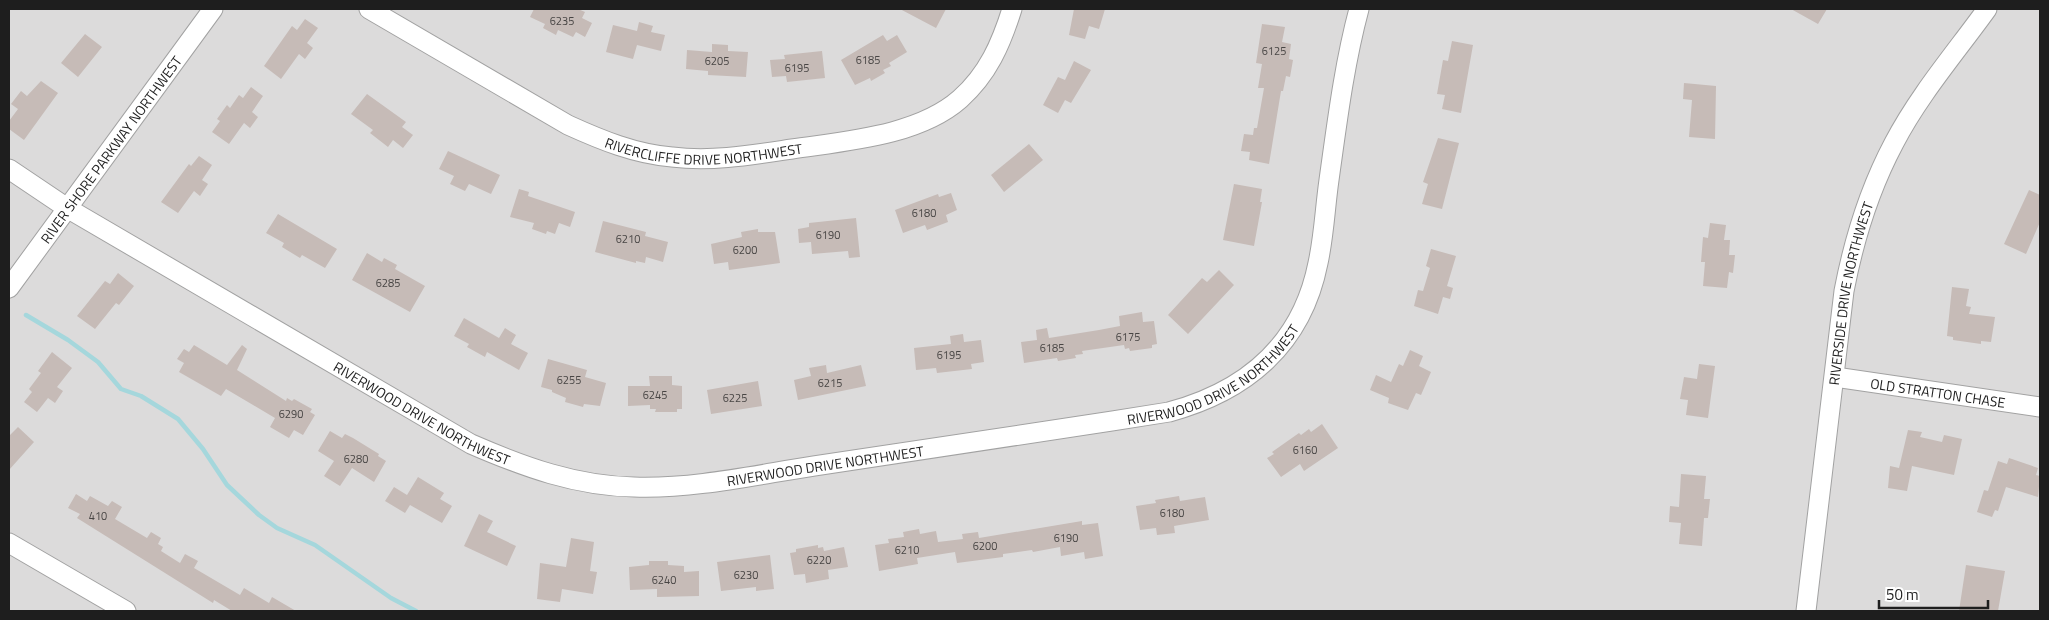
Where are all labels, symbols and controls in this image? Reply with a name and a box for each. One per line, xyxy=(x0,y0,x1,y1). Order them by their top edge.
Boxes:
house number: 6235 xyxy=(550,13,574,29)
house number: 6125 xyxy=(1262,43,1286,59)
street label: RIVER SHORE PARKWAY NORTHWEST xyxy=(35,50,187,247)
house number: 6185 xyxy=(856,52,880,68)
house number: 6205 xyxy=(705,53,729,69)
house number: 6195 xyxy=(785,60,809,76)
street label: RIVERCLIFFE DRIVE NORTHWEST xyxy=(602,131,804,169)
street label: RIVERSIDE DRIVE NORTHWEST xyxy=(1822,198,1878,386)
house number: 6180 xyxy=(912,205,936,221)
house number: 6190 xyxy=(816,227,840,243)
house number: 6210 xyxy=(616,231,640,247)
house number: 6200 xyxy=(733,242,757,258)
house number: 6285 xyxy=(376,275,400,291)
street label: RIVERWOOD DRIVE NORTHWEST xyxy=(1125,319,1304,429)
house number: 6175 xyxy=(1116,329,1140,345)
house number: 6185 xyxy=(1040,340,1064,356)
house number: 6195 xyxy=(937,347,961,363)
street label: RIVERWOOD DRIVE NORTHWEST xyxy=(330,356,514,470)
house number: 6255 xyxy=(557,372,581,388)
street label: OLD STRATTON CHASE xyxy=(1869,372,2007,412)
house number: 6215 xyxy=(818,375,842,391)
house number: 6245 xyxy=(643,387,667,403)
house number: 6225 xyxy=(723,390,747,406)
house number: 6290 xyxy=(279,406,303,422)
street label: RIVERWOOD DRIVE NORTHWEST xyxy=(725,440,926,491)
house number: 6160 xyxy=(1293,442,1317,458)
house number: 6280 xyxy=(344,451,368,467)
house number: 6180 xyxy=(1160,505,1184,521)
house number: 410 xyxy=(89,508,107,524)
house number: 6190 xyxy=(1054,530,1078,546)
house number: 6200 xyxy=(973,538,997,554)
house number: 6210 xyxy=(895,542,919,558)
house number: 6220 xyxy=(807,552,831,568)
house number: 6230 xyxy=(734,567,758,583)
house number: 6240 xyxy=(652,572,676,588)
scale bar xyxy=(1879,578,1988,610)
text: 50 m xyxy=(1886,583,1919,606)

